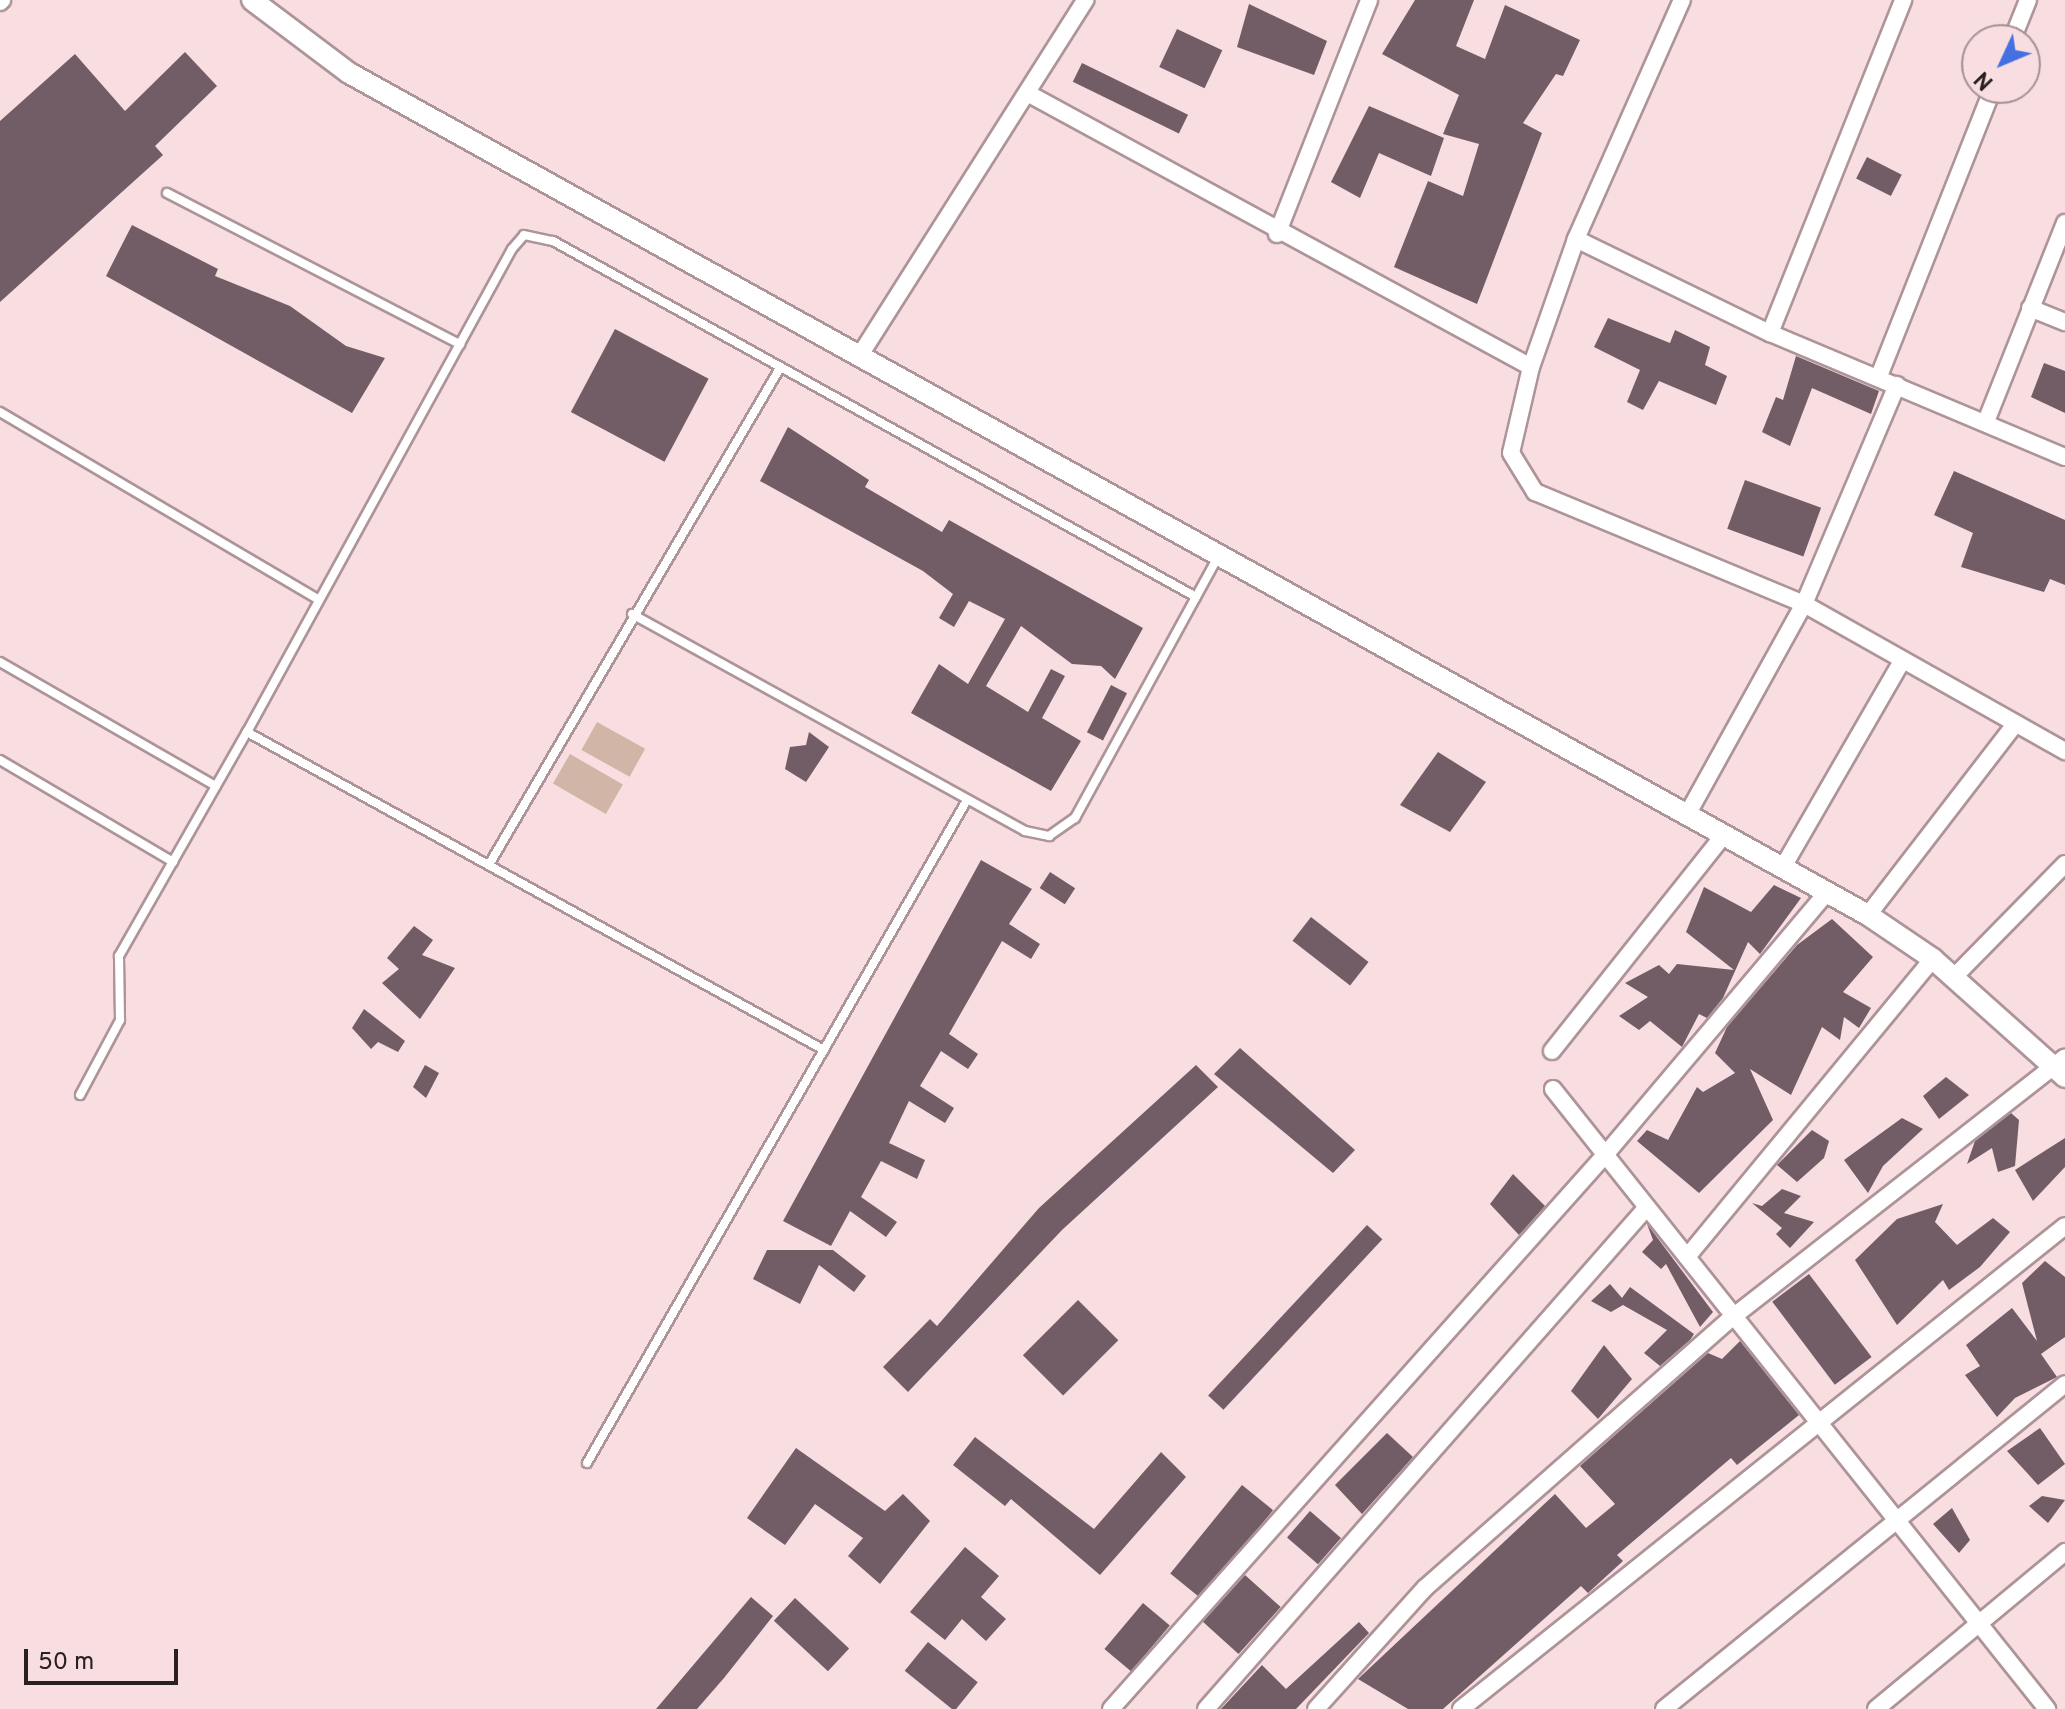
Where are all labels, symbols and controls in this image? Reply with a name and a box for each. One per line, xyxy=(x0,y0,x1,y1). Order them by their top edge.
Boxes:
north arrow xyxy=(1961,24,2041,104)
text: N xyxy=(1970,65,2000,95)
scale bar xyxy=(28,1633,182,1683)
text: 50 m xyxy=(38,1648,94,1678)

